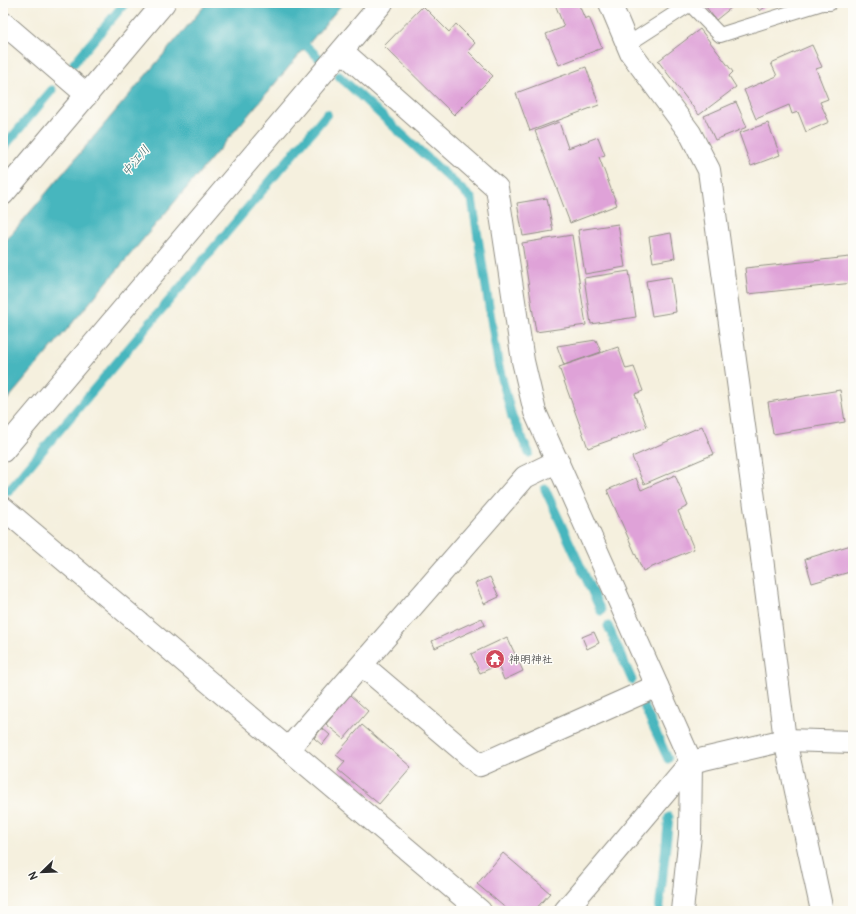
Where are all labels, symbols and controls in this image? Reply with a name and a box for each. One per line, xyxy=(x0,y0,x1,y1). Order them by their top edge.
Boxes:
water label: 中江川 xyxy=(119,142,153,180)
temple icon: 神明神社 xyxy=(484,648,506,670)
place label: 神明神社 xyxy=(509,653,553,666)
north arrow xyxy=(22,852,62,892)
text: N xyxy=(26,869,41,882)

